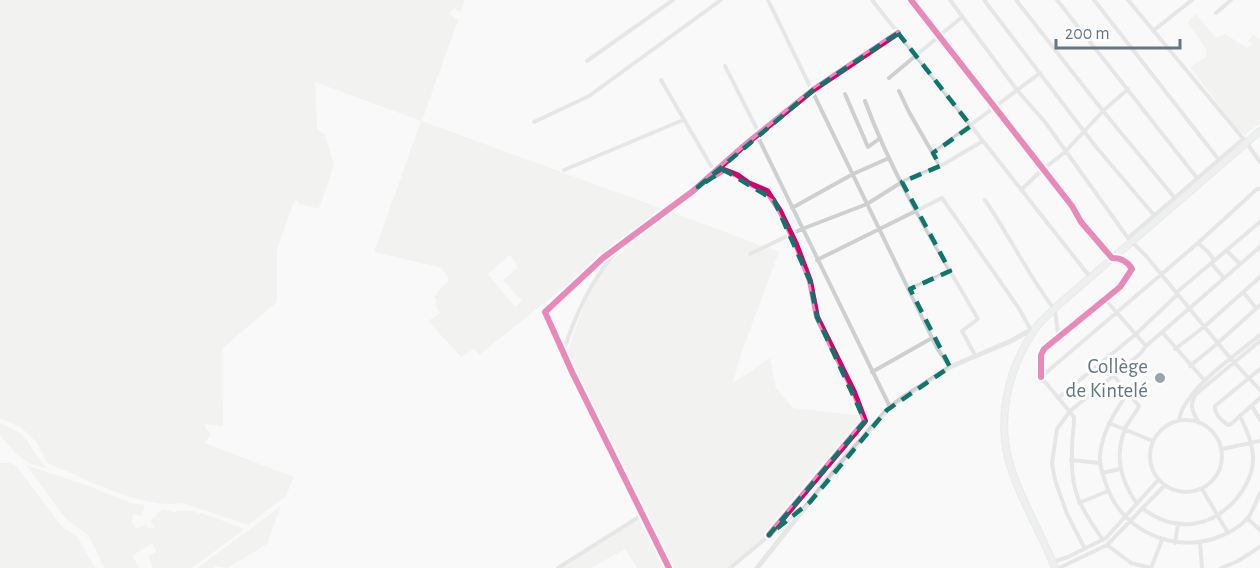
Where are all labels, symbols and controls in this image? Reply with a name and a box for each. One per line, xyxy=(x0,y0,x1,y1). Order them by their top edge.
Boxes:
scale bar xyxy=(1056,12,1180,50)
text: 200 m xyxy=(1065,25,1110,43)
place label: Collège de Kintelé xyxy=(1066,356,1148,401)
marker: Collège de Kintelé xyxy=(1153,371,1167,385)

